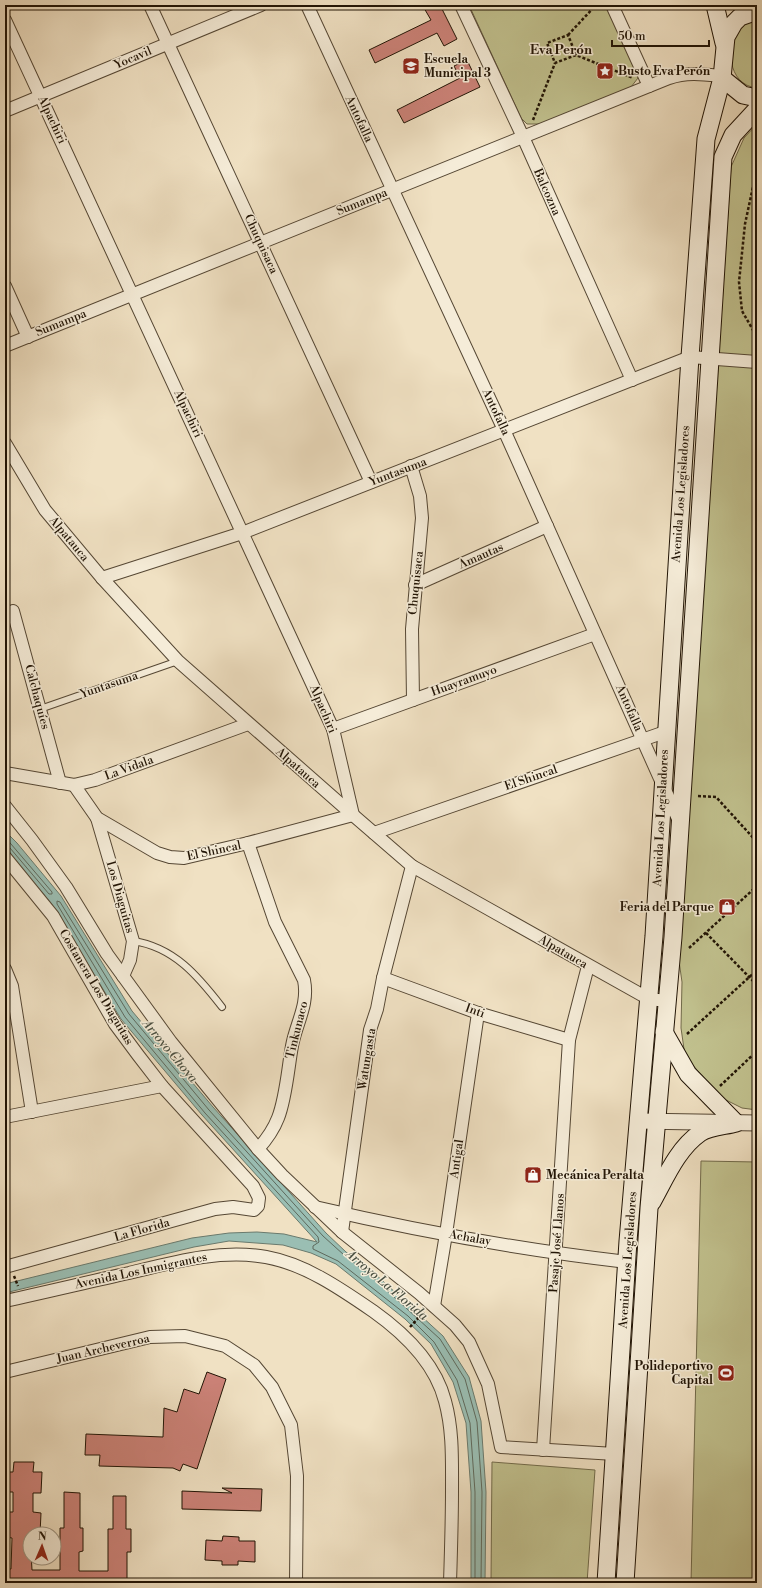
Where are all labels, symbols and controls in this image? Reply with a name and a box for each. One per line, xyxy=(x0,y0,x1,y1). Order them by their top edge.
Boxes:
scale bar xyxy=(612,22,709,48)
text: 50 m xyxy=(618,29,646,44)
district label: Eva Perón xyxy=(530,42,592,58)
street label: Yocavil xyxy=(111,43,154,73)
place label: Escuela Municipal 3 xyxy=(424,52,491,81)
school or university icon: Escuela Municipal 3 xyxy=(401,56,421,76)
place icon: Busto Eva Perón xyxy=(595,61,615,81)
place label: Busto Eva Perón xyxy=(618,64,711,79)
street label: Antofalla xyxy=(341,92,377,145)
street label: Alpachiri xyxy=(34,93,70,146)
street label: Balcozna xyxy=(530,165,564,219)
street label: Sumampa xyxy=(334,185,391,219)
street label: Chuquisaca xyxy=(241,212,282,277)
street label: Sumampa xyxy=(33,306,90,340)
street label: Antofalla xyxy=(478,385,514,438)
street label: Alpachiri xyxy=(170,387,206,440)
street label: Avenida Los Legisladores xyxy=(669,425,693,564)
street label: Yuntasuma xyxy=(366,454,430,490)
street label: Alpatauca xyxy=(45,513,93,565)
street label: Amautas xyxy=(455,540,506,573)
street label: Chuquisaca xyxy=(405,550,427,616)
street label: Huayramuyo xyxy=(429,662,499,700)
street label: Calchaquíes xyxy=(21,663,53,731)
street label: Yuntasuma xyxy=(77,668,141,702)
street label: Antofalla xyxy=(612,681,646,735)
street label: Alpachiri xyxy=(306,682,340,736)
street label: Alpatauca xyxy=(272,744,324,792)
street label: Avenida Los Legisladores xyxy=(650,749,672,888)
street label: La Vidala xyxy=(103,752,156,784)
street label: El Shincal xyxy=(502,762,560,794)
street label: El Shincal xyxy=(185,838,243,864)
street label: Los Diaguitas xyxy=(103,859,137,935)
shop icon: Feria del Parque xyxy=(717,897,737,917)
place label: Feria del Parque xyxy=(620,900,715,915)
street label: Costanera Los Diaguitas xyxy=(56,926,136,1048)
street label: Alpatauca xyxy=(535,931,591,973)
street label: Tinkunaco xyxy=(283,999,311,1060)
street label: Inti xyxy=(463,1001,487,1021)
water label: Arroyo Choya xyxy=(138,1015,202,1087)
street label: Watungasta xyxy=(355,1026,379,1092)
street label: Antigal xyxy=(447,1138,467,1181)
shop icon: Mecánica Peralta xyxy=(523,1165,543,1185)
place label: Mecánica Peralta xyxy=(546,1168,644,1183)
street label: Avenida Los Legisladores xyxy=(616,1191,640,1330)
street label: Pasaje José Llanos xyxy=(546,1193,568,1293)
street label: La Florida xyxy=(113,1215,172,1245)
street label: Achalay xyxy=(447,1227,492,1249)
water label: Arroyo La Florida xyxy=(341,1245,432,1324)
street label: Avenida Los Inmigrantes xyxy=(72,1250,209,1293)
street label: Juan Archeverroa xyxy=(54,1331,152,1367)
place label: Polideportivo Capital xyxy=(635,1359,713,1388)
sports icon: Polideportivo Capital xyxy=(716,1363,736,1383)
north arrow xyxy=(22,1526,62,1566)
text: N xyxy=(38,1530,47,1544)

